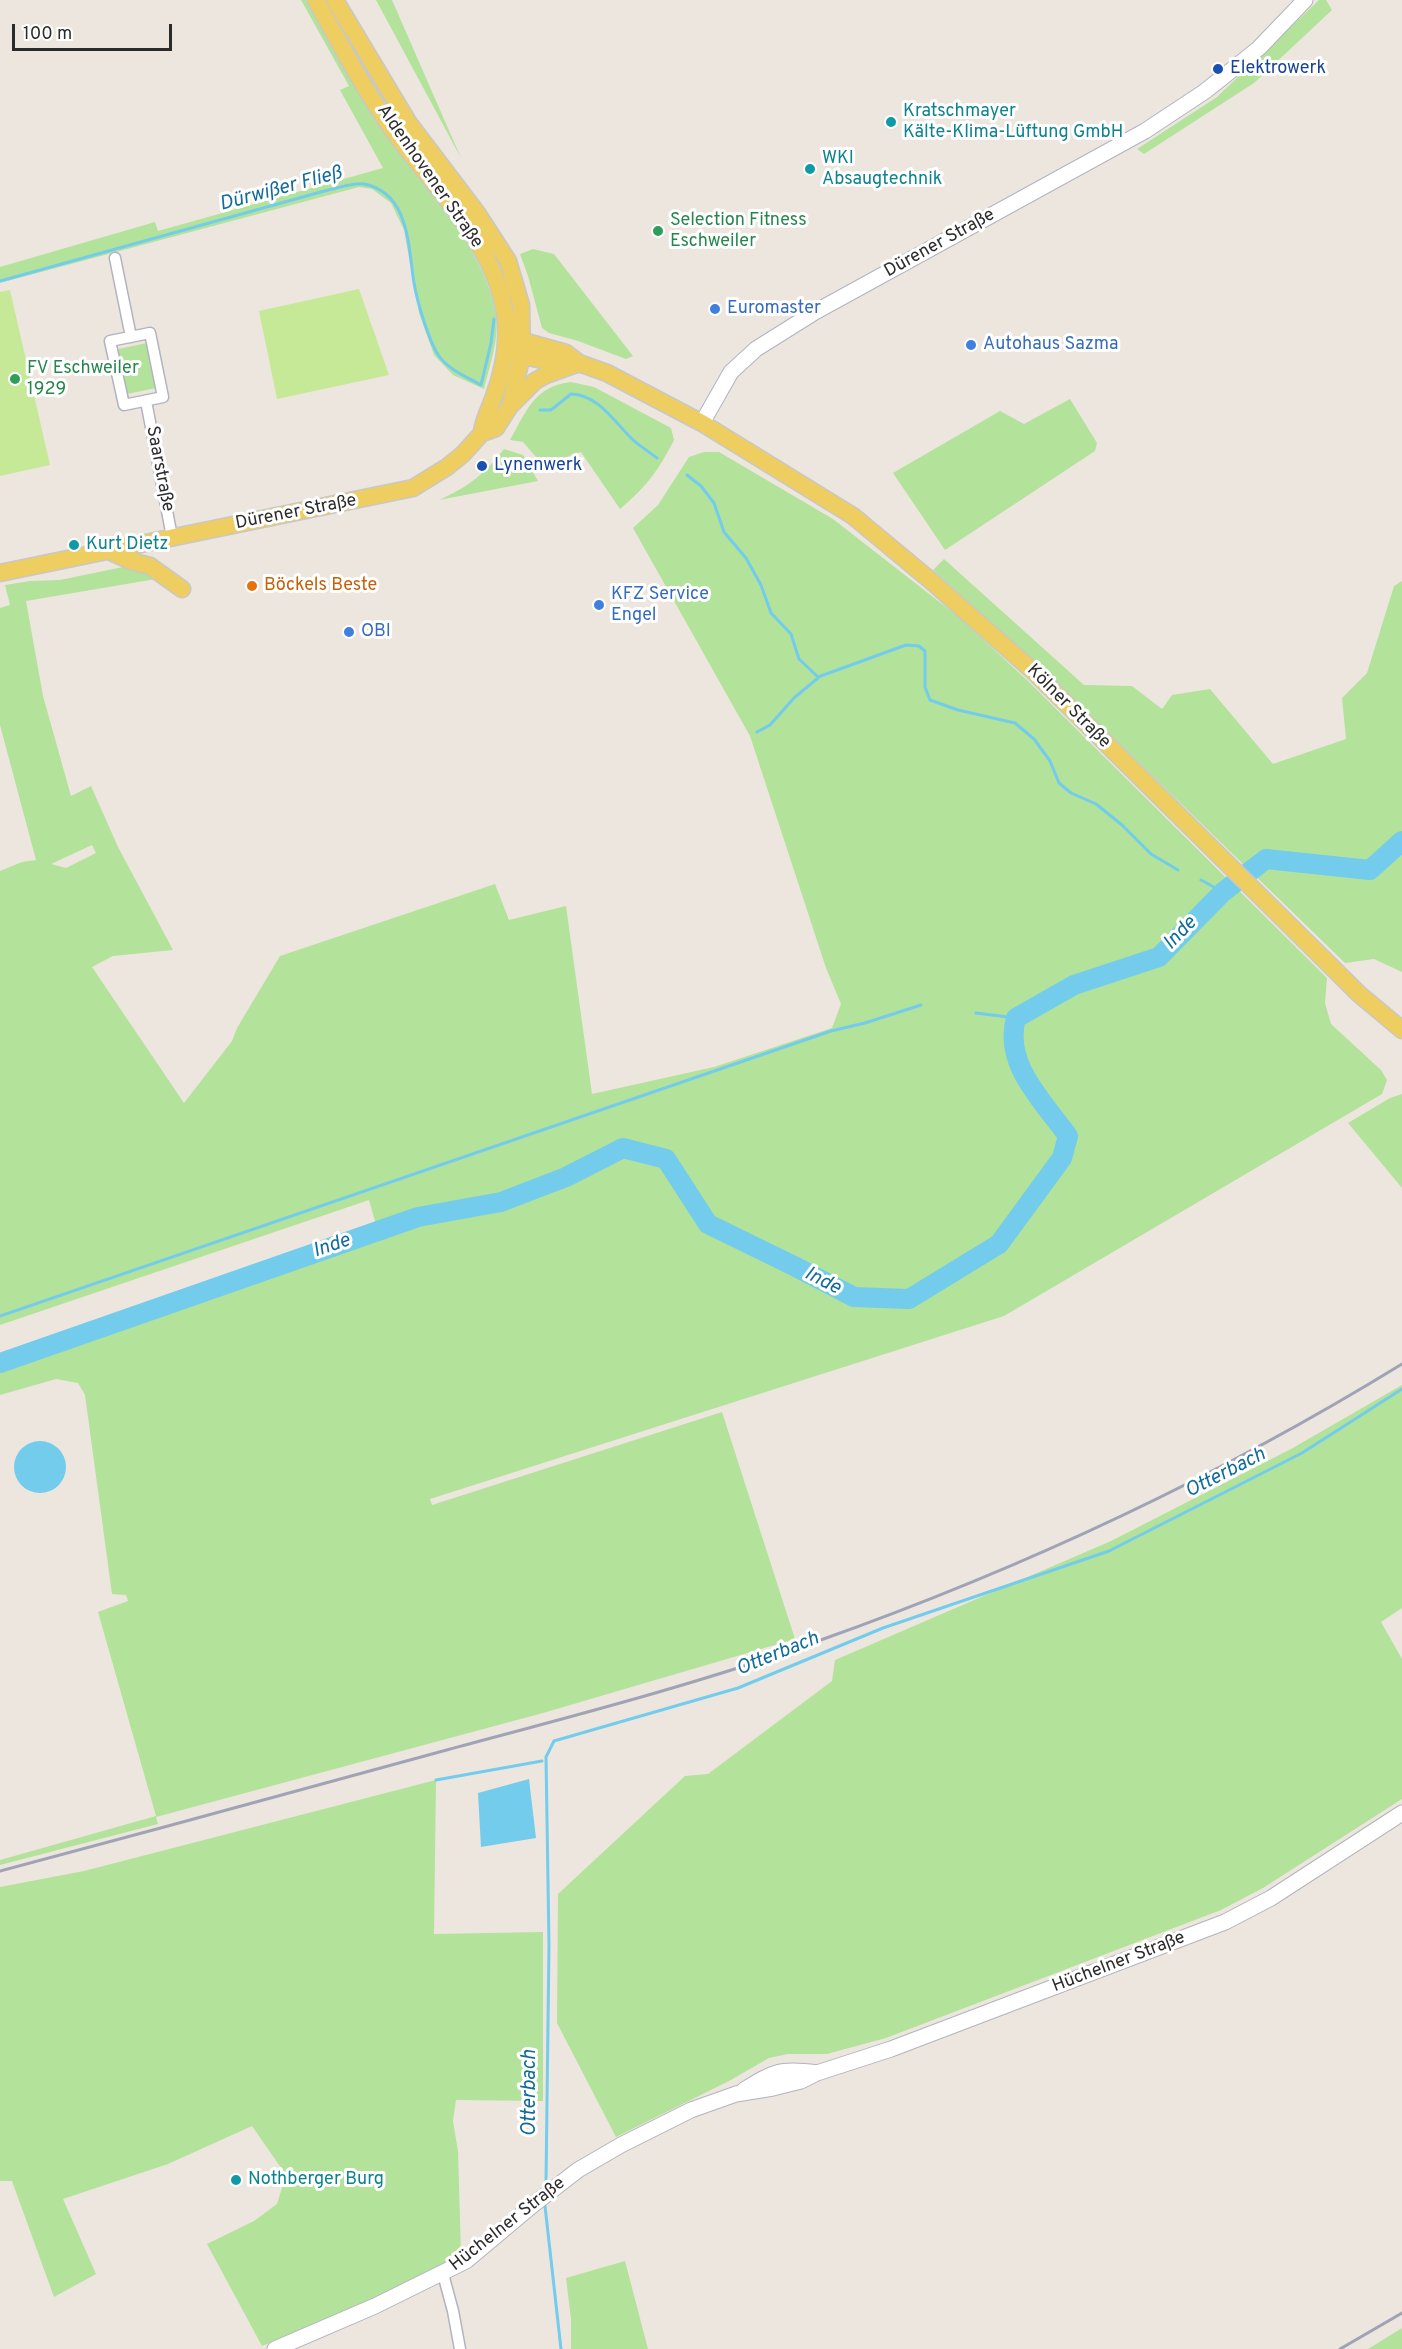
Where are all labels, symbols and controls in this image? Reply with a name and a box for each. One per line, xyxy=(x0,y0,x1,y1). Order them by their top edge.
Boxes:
scale bar xyxy=(15,12,176,50)
text: 100 m xyxy=(23,23,72,46)
place label: Elektrowerk xyxy=(1230,58,1326,80)
marker: Elektrowerk xyxy=(1211,62,1225,76)
street label: Aldenhovener Straße xyxy=(371,101,487,253)
place label: Kratschmayer Kälte-Klima-Lüftung GmbH xyxy=(903,101,1123,144)
marker: Kratschmayer Kälte-Klima-Lüftung GmbH xyxy=(884,115,898,129)
place label: WKI Absaugtechnik xyxy=(822,148,942,190)
water label: Dürwißer Fließ xyxy=(217,162,345,218)
marker: WKI Absaugtechnik xyxy=(803,162,817,176)
street label: Dürener Straße xyxy=(881,205,999,283)
place label: Selection Fitness Eschweiler xyxy=(670,210,807,252)
marker: Selection Fitness Eschweiler xyxy=(651,224,665,238)
place label: Euromaster xyxy=(727,298,821,320)
marker: Euromaster xyxy=(708,302,722,316)
place label: Autohaus Sazma xyxy=(983,334,1119,356)
marker: Autohaus Sazma xyxy=(964,338,978,352)
place label: FV Eschweiler 1929 xyxy=(27,358,139,400)
marker: FV Eschweiler 1929 xyxy=(8,372,22,386)
street label: Saarstraße xyxy=(140,424,178,514)
place label: Lynenwerk xyxy=(494,455,582,477)
marker: Lynenwerk xyxy=(475,459,489,473)
street label: Dürener Straße xyxy=(234,491,358,535)
place label: Kurt Dietz xyxy=(86,534,168,556)
marker: Kurt Dietz xyxy=(67,538,81,552)
place label: Böckels Beste xyxy=(264,575,377,597)
marker: Böckels Beste xyxy=(245,579,259,593)
place label: KFZ Service Engel xyxy=(611,584,709,626)
marker: KFZ Service Engel xyxy=(592,598,606,612)
place label: OBI xyxy=(361,621,391,643)
marker: OBI xyxy=(342,625,356,639)
street label: Kölner Straße xyxy=(1021,660,1115,754)
water label: Inde xyxy=(1159,912,1203,956)
water label: Inde xyxy=(310,1230,354,1264)
water label: Inde xyxy=(800,1263,844,1301)
water label: Otterbach xyxy=(1182,1444,1270,1504)
water label: Otterbach xyxy=(733,1628,823,1682)
street label: Hüchelner Straße xyxy=(1050,1928,1188,1998)
water label: Otterbach xyxy=(519,2050,543,2136)
place label: Nothberger Burg xyxy=(248,2169,384,2191)
marker: Nothberger Burg xyxy=(229,2173,243,2187)
street label: Hüchelner Straße xyxy=(446,2173,570,2277)

